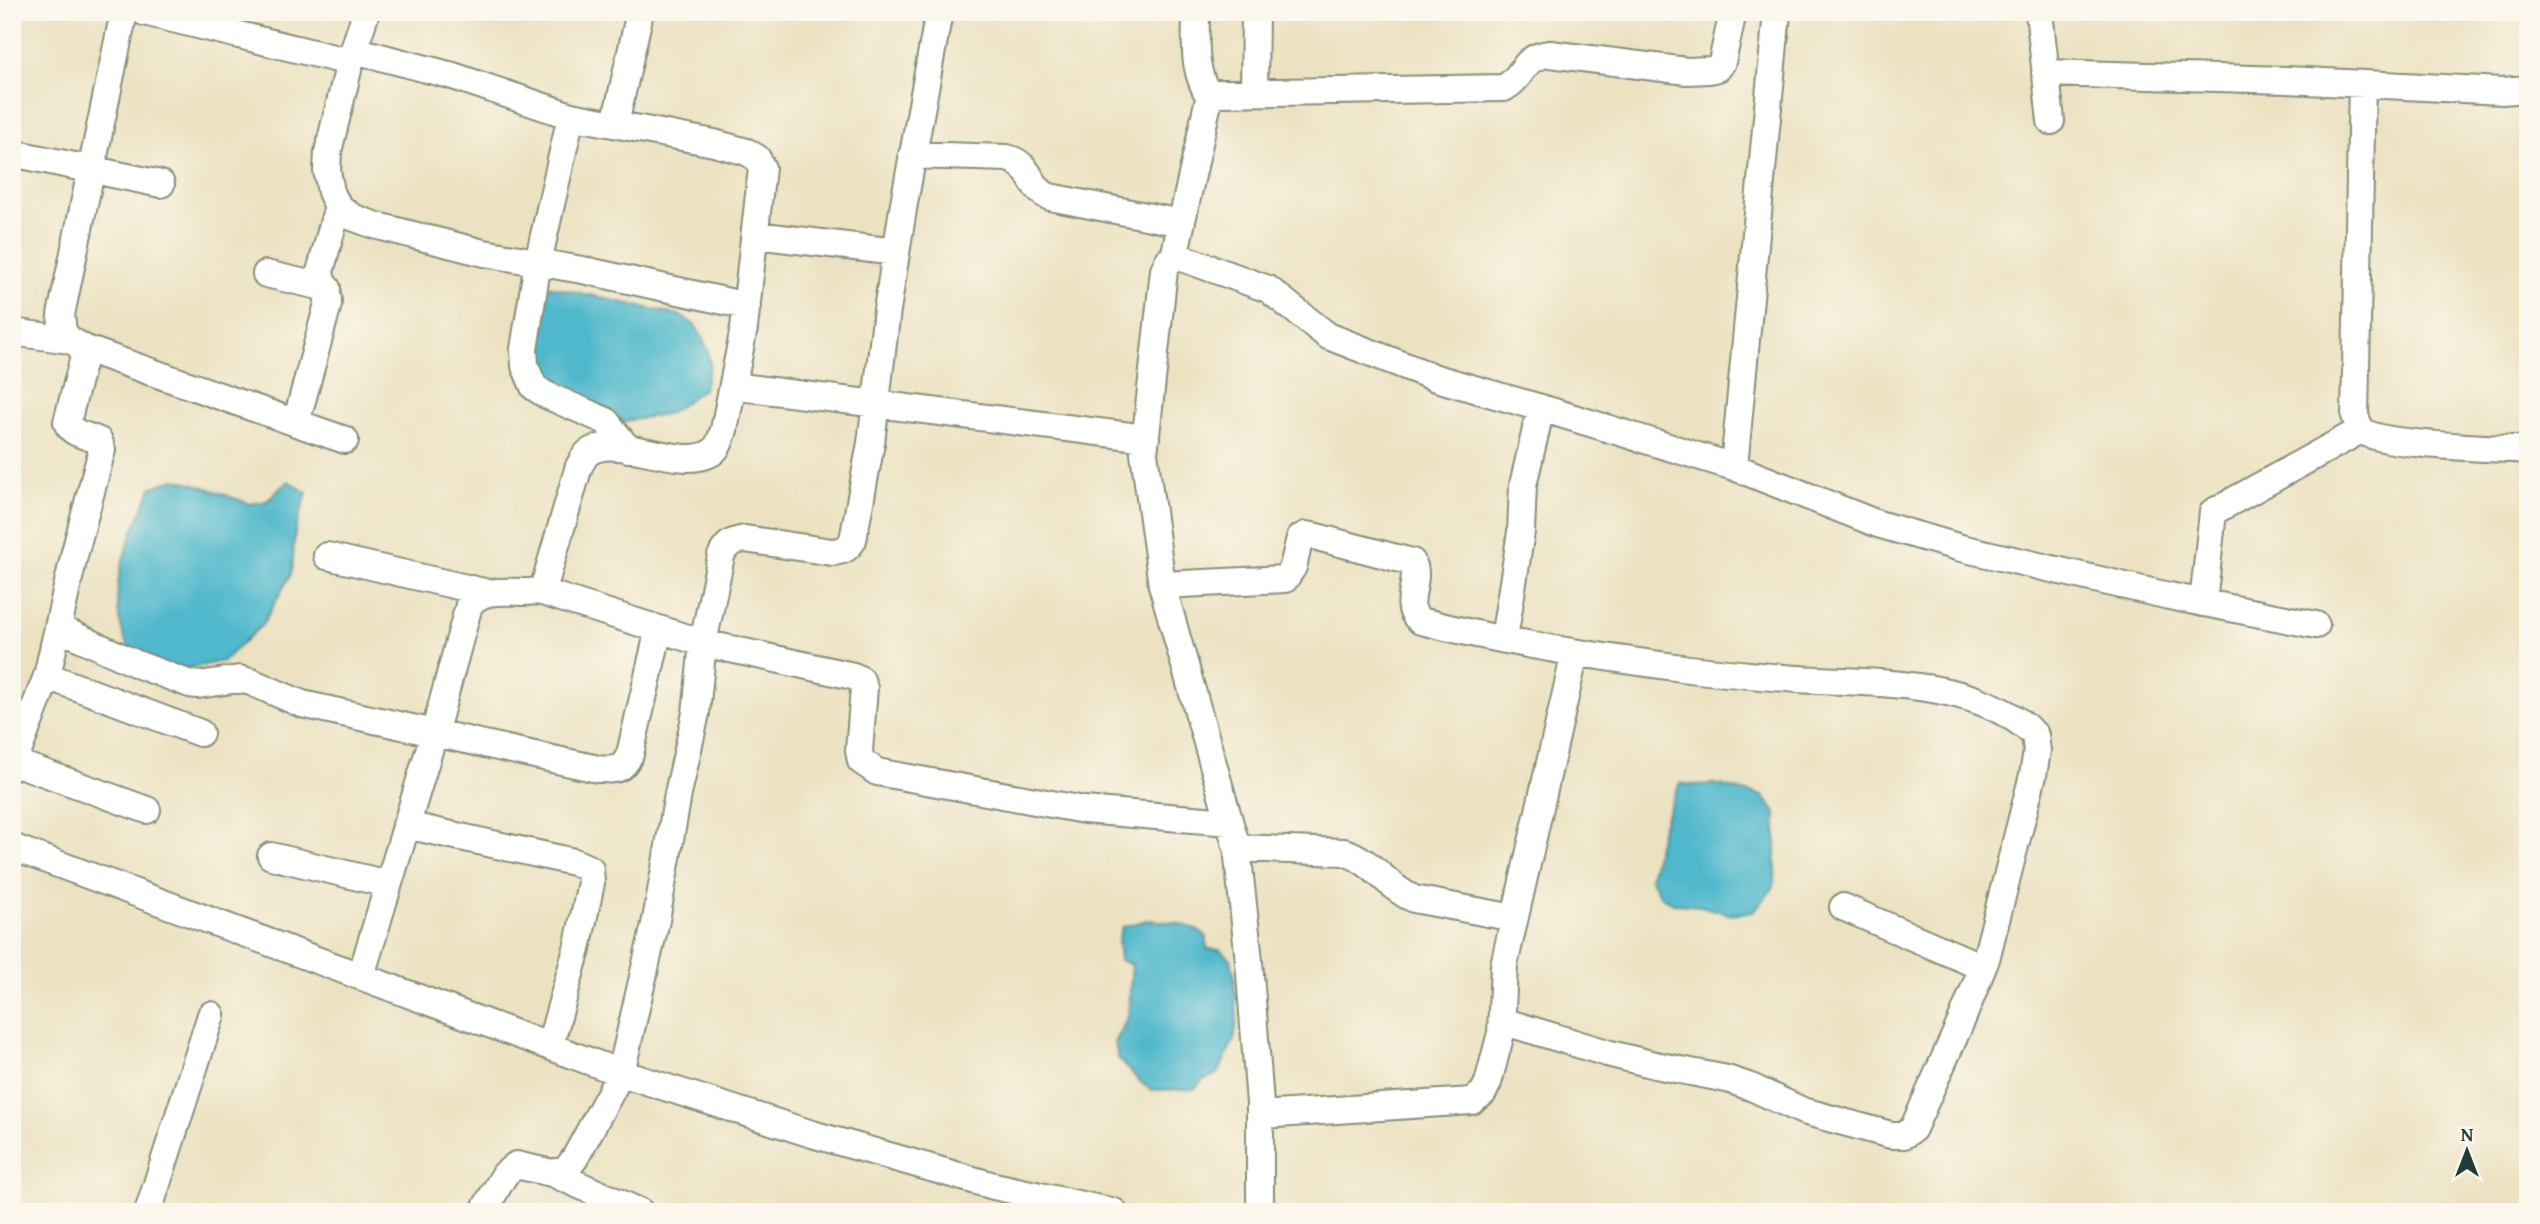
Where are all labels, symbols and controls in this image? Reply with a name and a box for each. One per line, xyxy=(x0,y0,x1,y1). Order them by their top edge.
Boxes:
north arrow xyxy=(2432,1116,2502,1186)
text: N xyxy=(2461,1120,2474,1148)

